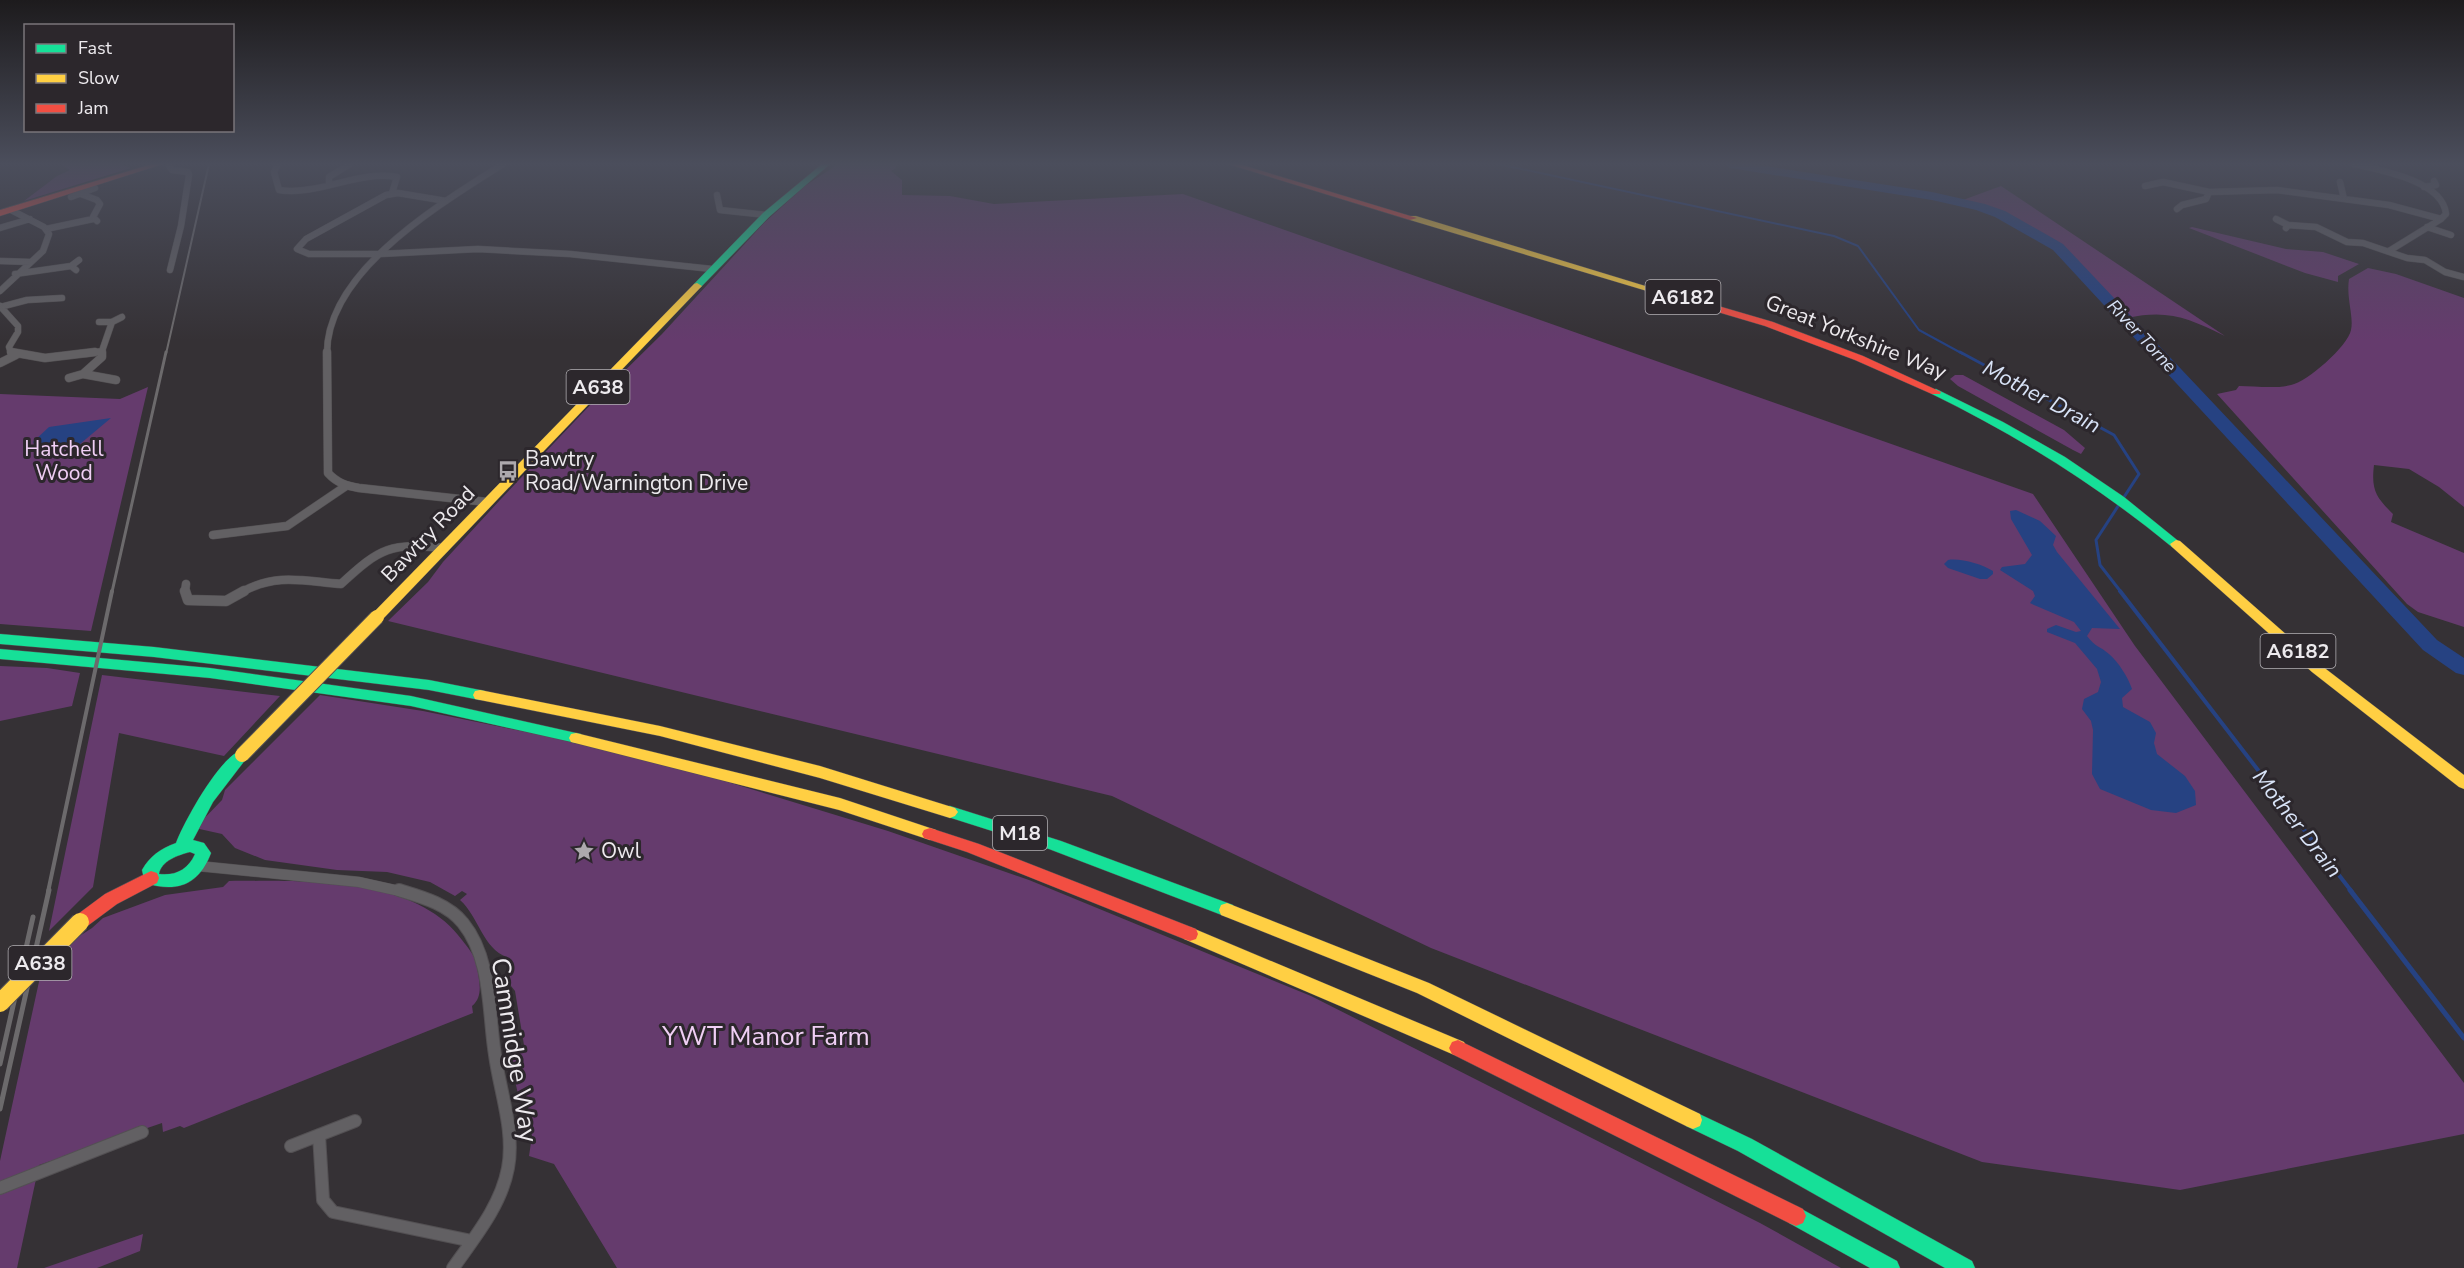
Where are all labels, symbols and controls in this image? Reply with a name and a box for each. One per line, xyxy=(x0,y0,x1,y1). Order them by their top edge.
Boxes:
legend xyxy=(24,24,234,132)
text: Fast xyxy=(78,36,113,60)
text: Slow xyxy=(78,66,119,90)
text: Jam xyxy=(77,96,109,120)
road number: A6182 xyxy=(1646,280,1720,314)
street label: Great Yorkshire Way xyxy=(1761,288,1951,386)
water label: River Torne xyxy=(2102,294,2182,378)
water label: Mother Drain xyxy=(1977,353,2106,441)
road number: A638 xyxy=(566,370,630,404)
park label: Hatchell Wood xyxy=(24,435,105,487)
place label: Bawtry Road/Warnington Drive xyxy=(525,445,748,497)
bus stop icon: Bawtry Road/Warnington Drive xyxy=(496,459,520,483)
street label: Bawtry Road xyxy=(375,480,481,588)
road number: A6182 xyxy=(2260,634,2336,668)
water label: Mother Drain xyxy=(2245,763,2349,884)
road number: M18 xyxy=(993,816,1047,850)
place label: Owl xyxy=(601,837,642,865)
place icon: Owl xyxy=(572,839,596,863)
road number: A638 xyxy=(9,946,72,980)
street label: Cammidge Way xyxy=(483,955,546,1146)
park label: YWT Manor Farm xyxy=(661,1019,870,1054)

